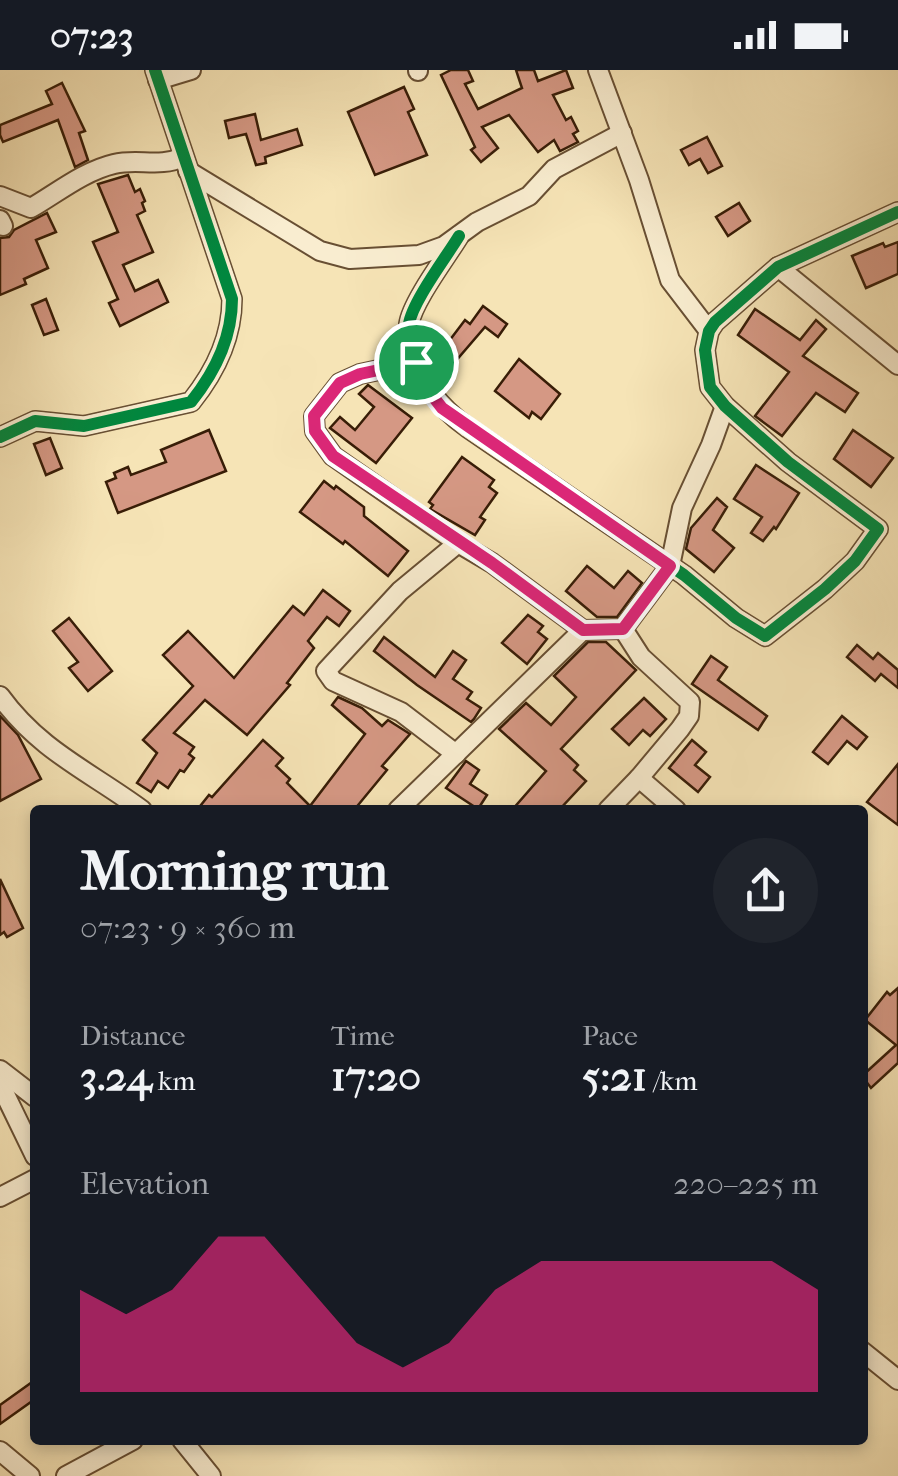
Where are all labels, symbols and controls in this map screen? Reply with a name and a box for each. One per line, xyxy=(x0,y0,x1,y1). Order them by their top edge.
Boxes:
text: 07:23 xyxy=(50,13,134,58)
pin xyxy=(374,320,459,405)
icon: arrive xyxy=(389,335,444,390)
button: share xyxy=(713,838,818,943)
text: Morning run xyxy=(80,839,388,903)
text: 07:23 · 9 × 360 m xyxy=(80,909,295,946)
text: Distance xyxy=(80,1019,185,1052)
text: Time xyxy=(331,1019,395,1052)
text: Pace xyxy=(582,1019,638,1052)
text: 3.24 xyxy=(80,1052,152,1101)
text: 17:20 xyxy=(331,1052,421,1101)
text: 5:21 xyxy=(582,1052,647,1101)
text: km xyxy=(152,1064,195,1097)
text: /km xyxy=(647,1064,697,1097)
text: Elevation xyxy=(80,1165,209,1202)
text: 220–225 m xyxy=(673,1165,818,1202)

